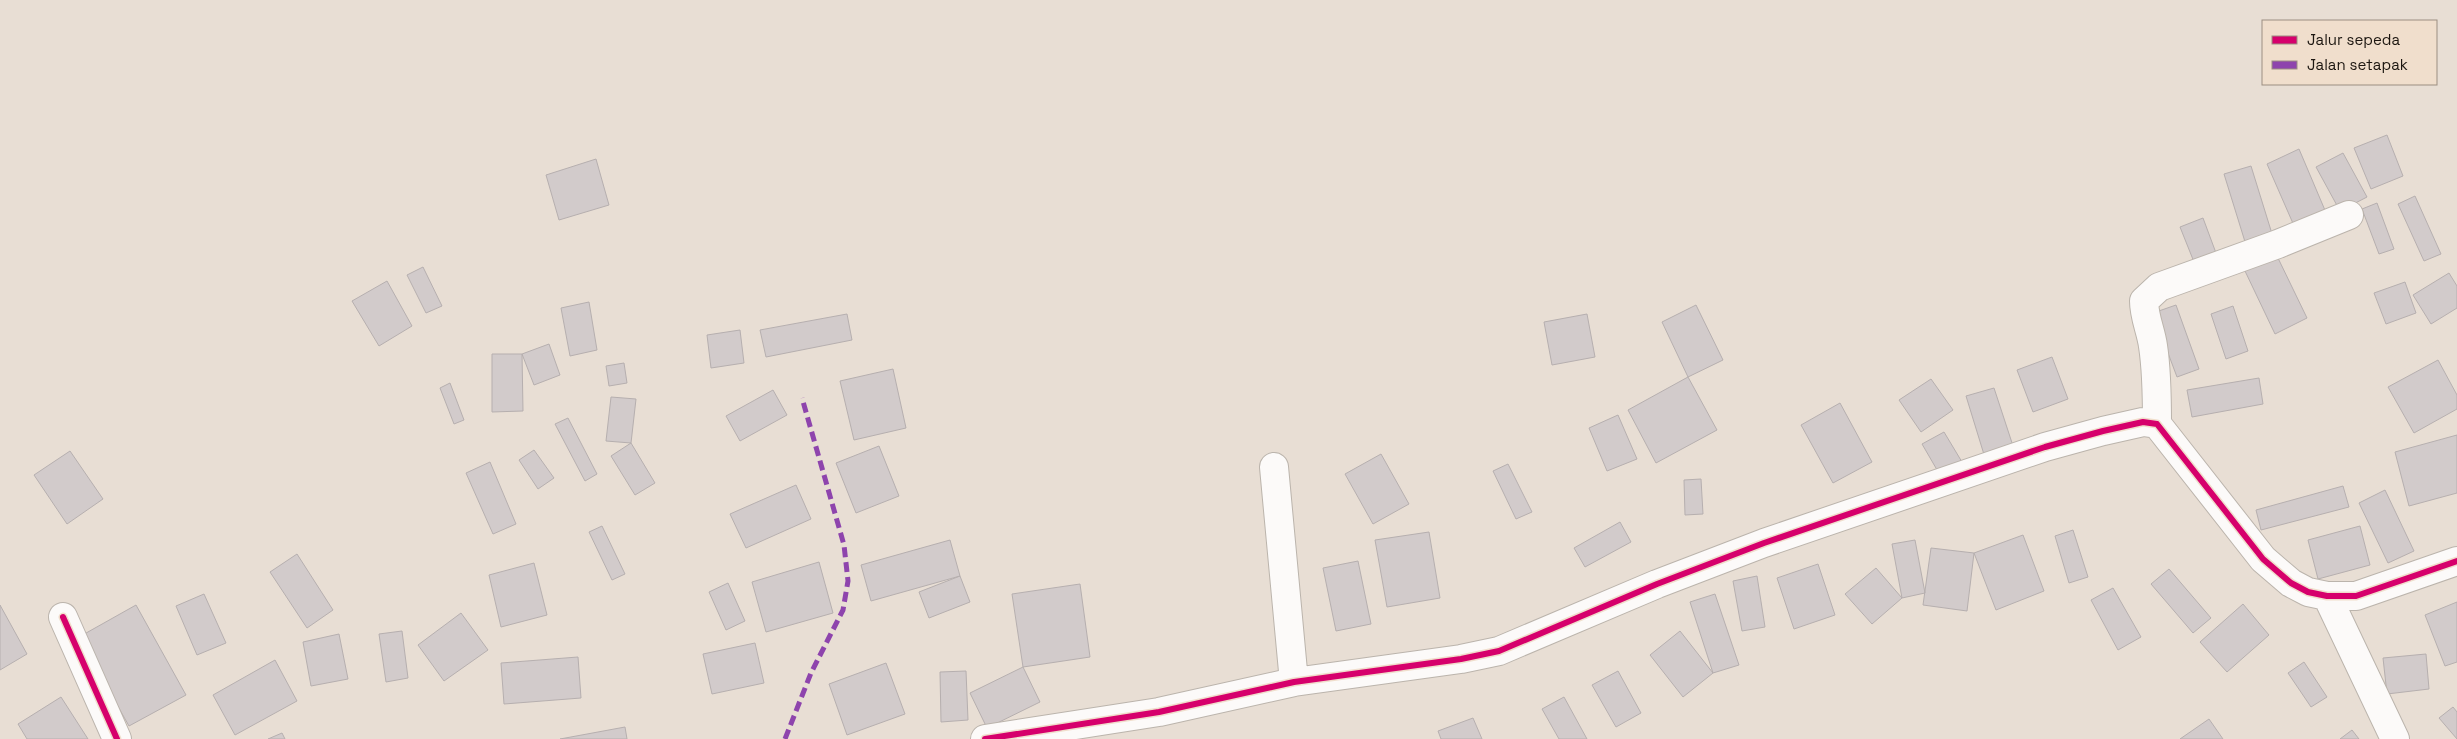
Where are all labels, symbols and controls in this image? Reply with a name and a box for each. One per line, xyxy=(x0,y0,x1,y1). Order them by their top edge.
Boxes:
legend xyxy=(2262,20,2437,85)
text: Jalur sepeda xyxy=(2307,30,2401,49)
text: Jalan setapak xyxy=(2307,55,2408,74)

